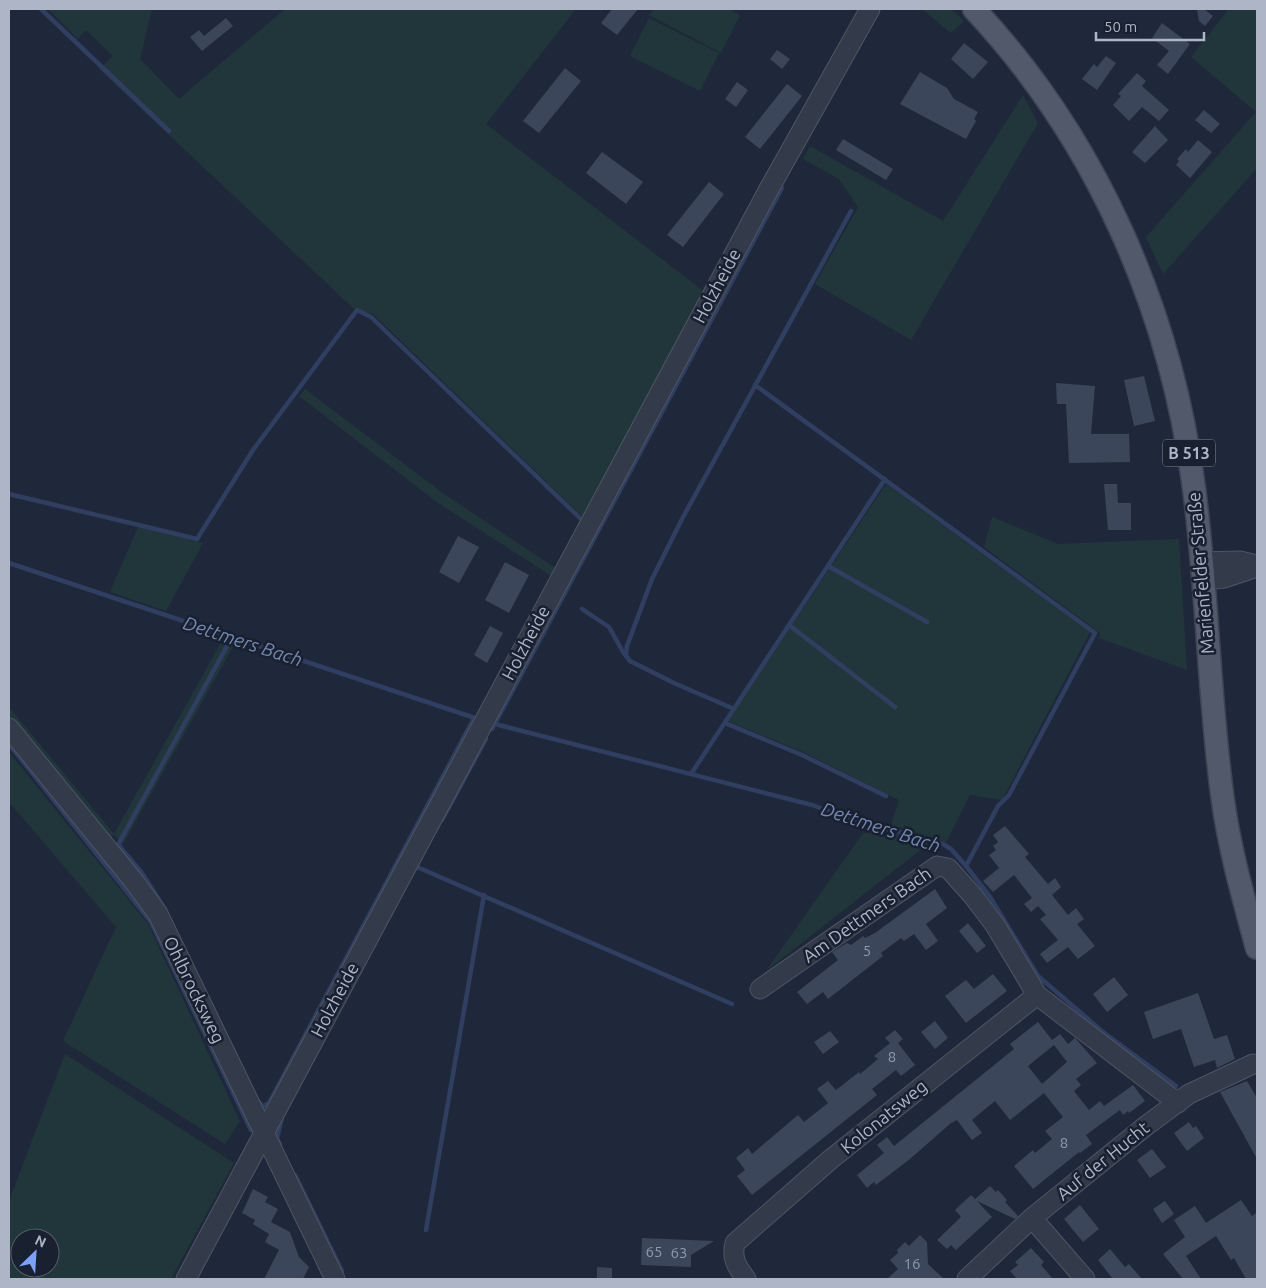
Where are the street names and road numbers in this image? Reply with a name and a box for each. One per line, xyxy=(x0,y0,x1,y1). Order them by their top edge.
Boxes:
street label: Holzheide xyxy=(688,245,744,326)
road number: B 513 xyxy=(1163,439,1215,466)
street label: Marienfelder Straße xyxy=(1183,491,1217,655)
street label: Holzheide xyxy=(497,602,553,683)
street label: Am Dettmers Bach xyxy=(799,862,934,966)
street label: Ohlbrocksweg xyxy=(160,933,229,1046)
street label: Holzheide xyxy=(306,959,362,1040)
street label: Kolonatsweg xyxy=(836,1075,931,1157)
street label: Auf der Hucht xyxy=(1052,1117,1153,1204)

